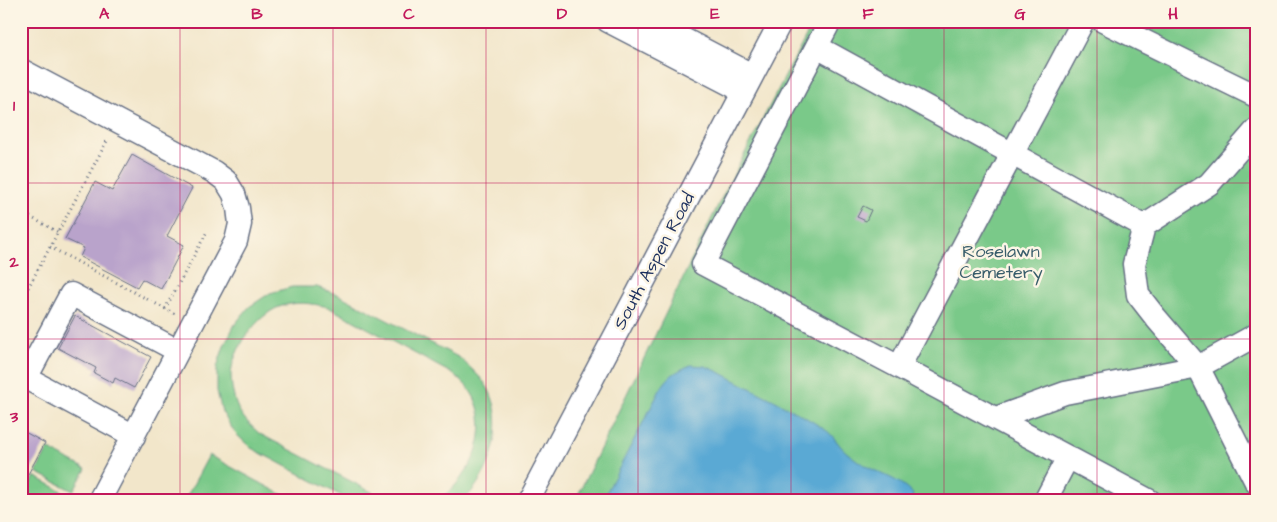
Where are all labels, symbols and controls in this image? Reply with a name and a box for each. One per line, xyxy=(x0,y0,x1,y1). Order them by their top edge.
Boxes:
text: A xyxy=(99,3,110,25)
text: B xyxy=(251,3,263,25)
text: C xyxy=(403,3,415,25)
text: D xyxy=(557,3,568,25)
text: E xyxy=(710,3,720,25)
text: F xyxy=(862,3,874,25)
text: G xyxy=(1014,3,1026,25)
text: H xyxy=(1168,3,1178,25)
text: 1 xyxy=(13,95,16,117)
street label: South Aspen Road xyxy=(607,188,701,334)
park label: Roselawn Cemetery xyxy=(959,239,1043,286)
text: 2 xyxy=(8,251,19,273)
text: 3 xyxy=(9,406,19,428)

